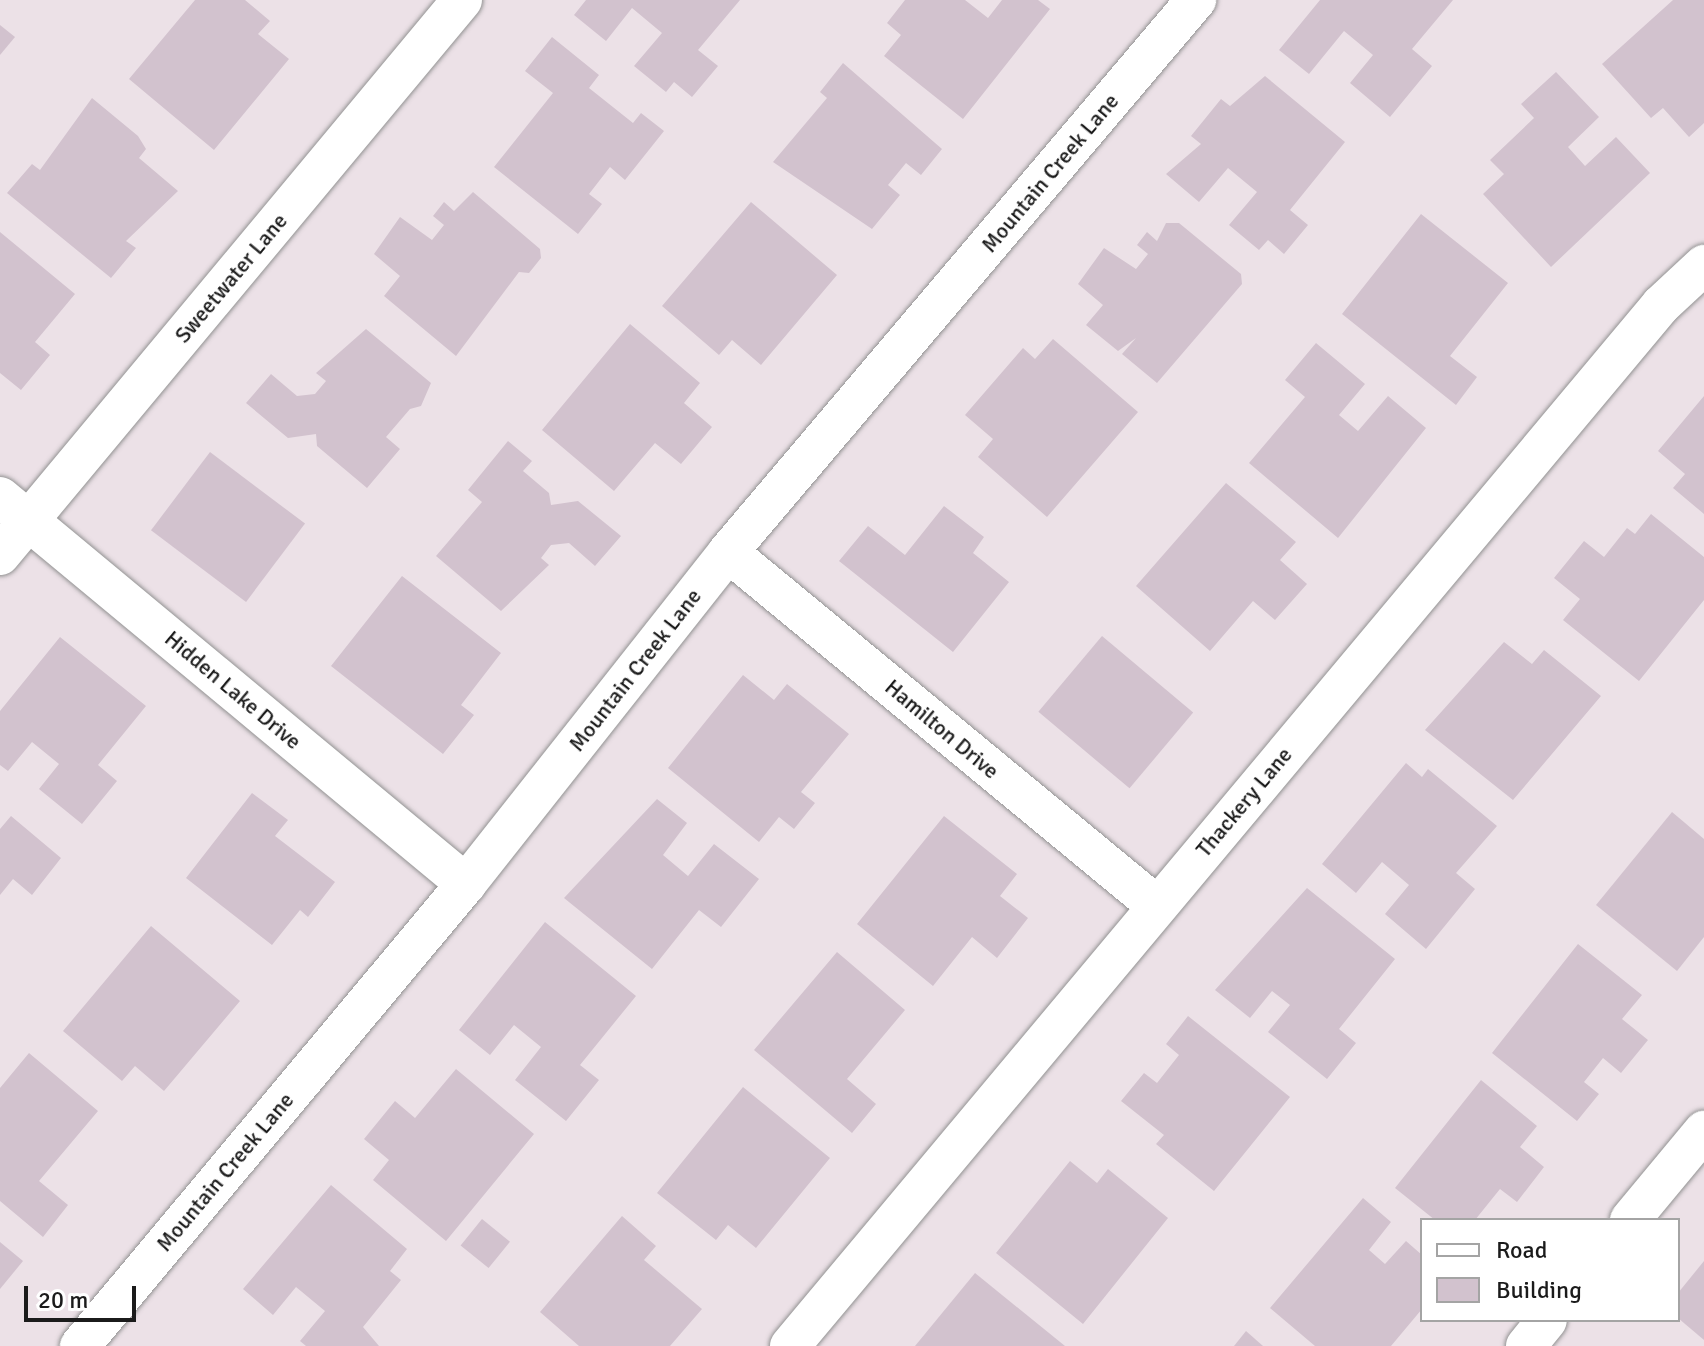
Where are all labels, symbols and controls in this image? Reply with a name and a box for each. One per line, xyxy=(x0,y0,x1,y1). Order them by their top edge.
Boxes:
street label: Mountain Creek Lane xyxy=(976,88,1124,258)
street label: Sweetwater Lane xyxy=(169,208,293,348)
street label: Mountain Creek Lane xyxy=(563,583,707,757)
street label: Hidden Lake Drive xyxy=(159,625,307,755)
street label: Hamilton Drive xyxy=(880,674,1004,784)
street label: Thackery Lane xyxy=(1190,742,1298,862)
street label: Mountain Creek Lane xyxy=(151,1087,299,1257)
legend xyxy=(1420,1218,1680,1322)
text: Road xyxy=(1496,1235,1547,1265)
scale bar xyxy=(28,1270,140,1320)
text: Building xyxy=(1496,1275,1582,1305)
text: 20 m xyxy=(38,1285,88,1315)

